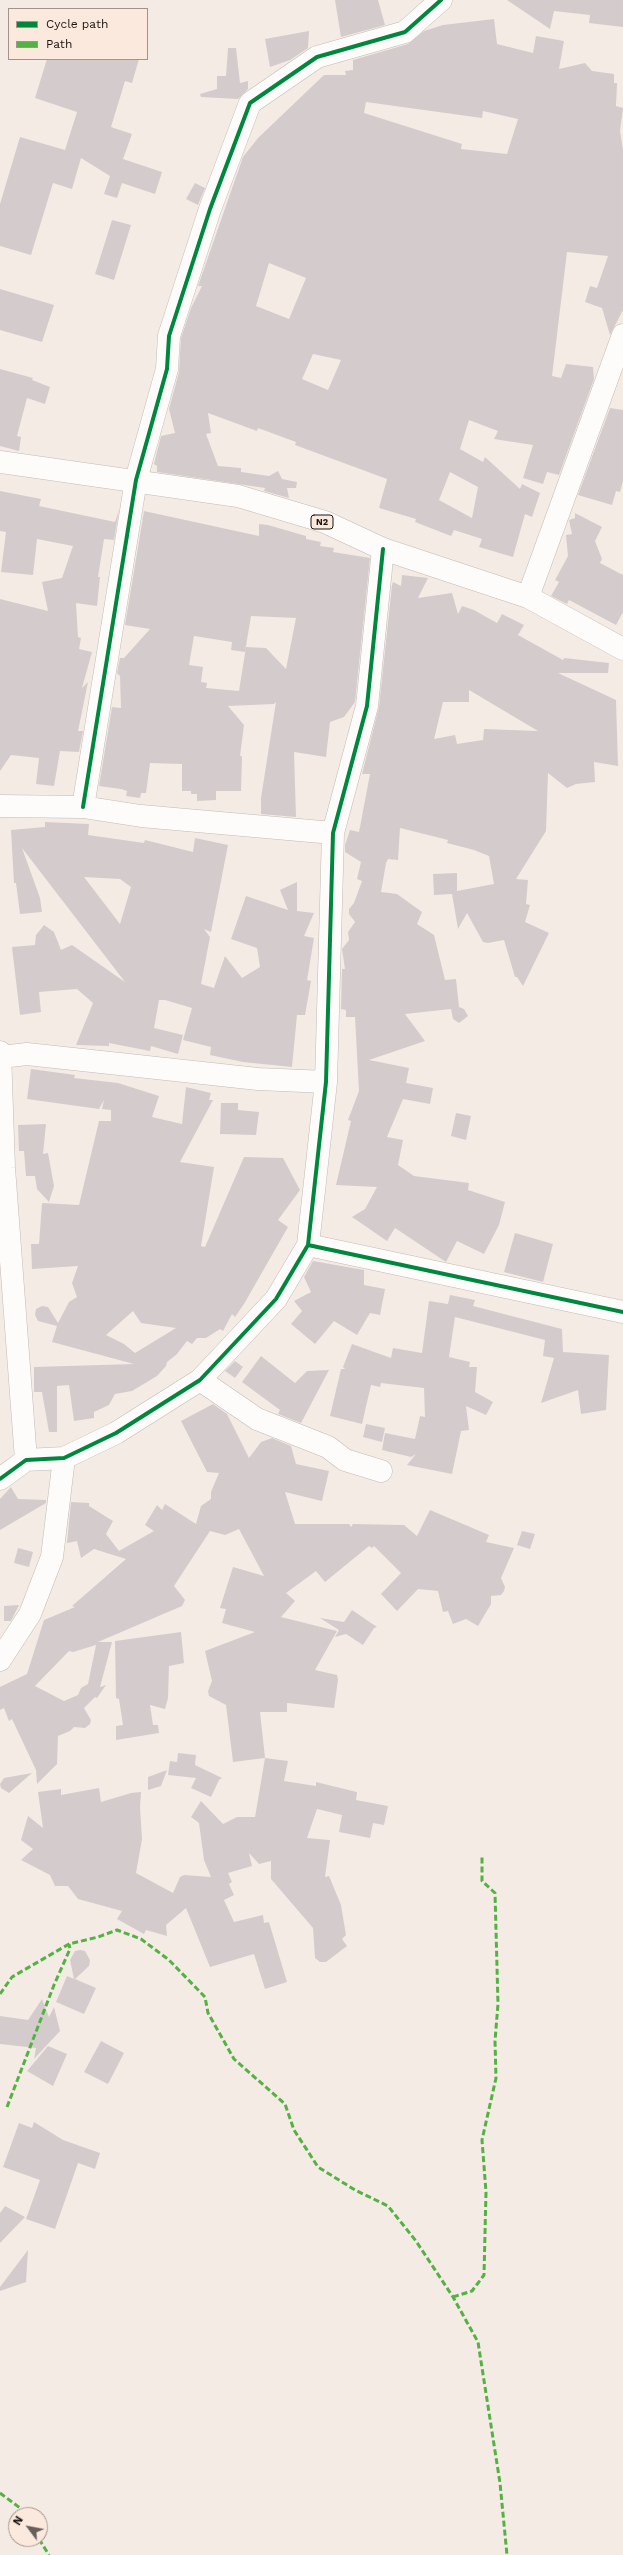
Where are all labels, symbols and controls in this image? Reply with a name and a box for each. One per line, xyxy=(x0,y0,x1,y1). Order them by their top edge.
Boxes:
legend xyxy=(8,8,148,60)
text: Cycle path xyxy=(46,17,108,31)
text: Path xyxy=(46,37,72,51)
road number: N2 xyxy=(311,515,333,529)
north arrow xyxy=(8,2507,48,2547)
text: N xyxy=(11,2514,26,2528)

